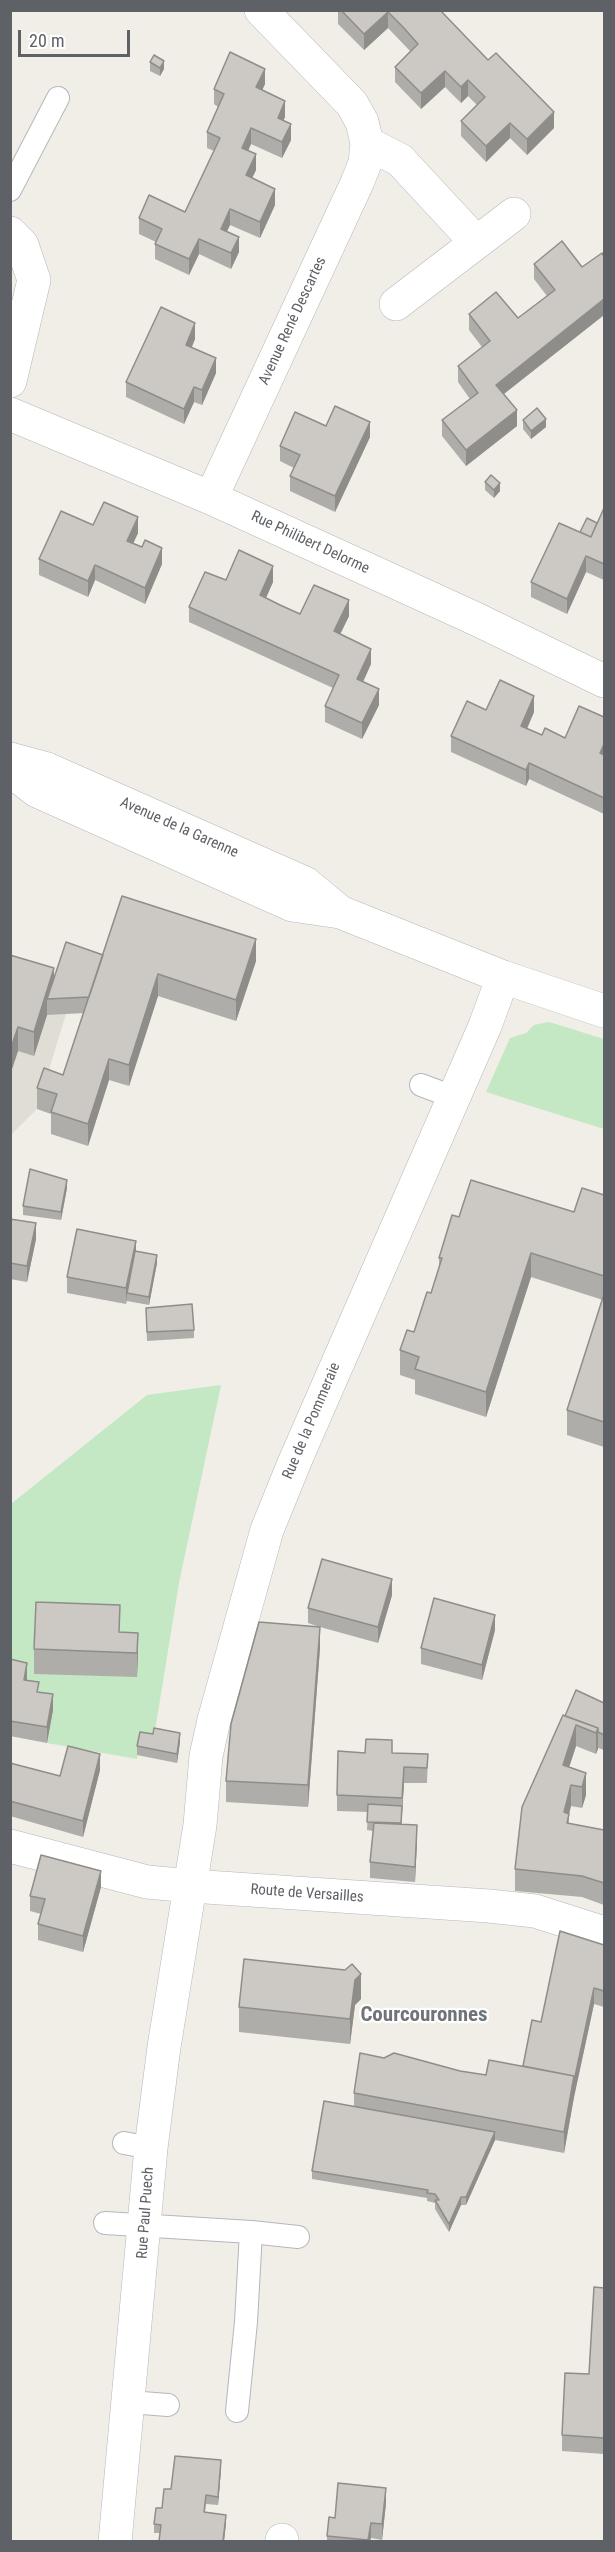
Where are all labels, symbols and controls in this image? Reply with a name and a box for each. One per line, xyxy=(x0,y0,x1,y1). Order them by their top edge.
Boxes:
scale bar xyxy=(21,18,134,56)
text: 20 m xyxy=(29,30,64,51)
street label: Avenue René Descartes xyxy=(255,254,331,388)
street label: Rue Philibert Delorme xyxy=(248,508,372,578)
street label: Avenue de la Garenne xyxy=(117,794,241,862)
street label: Rue de la Pommeraie xyxy=(279,1360,345,1482)
street label: Route de Versailles xyxy=(250,1881,364,1907)
district label: Courcouronnes xyxy=(360,2003,488,2029)
street label: Rue Paul Puech xyxy=(134,2166,158,2260)

